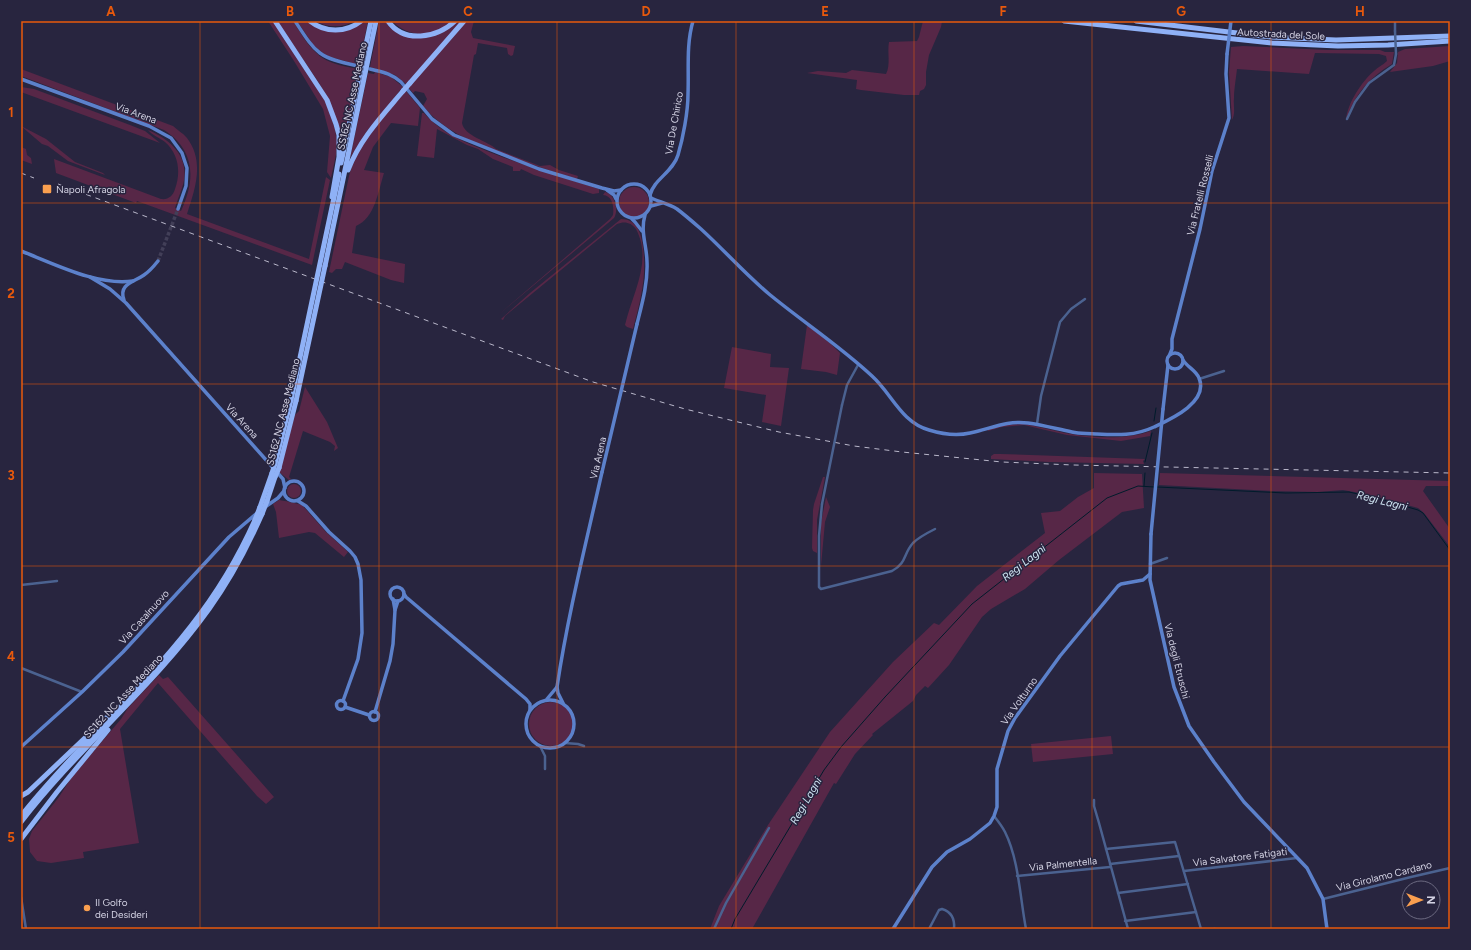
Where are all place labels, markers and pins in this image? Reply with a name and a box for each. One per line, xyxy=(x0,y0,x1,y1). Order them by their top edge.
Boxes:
marker: Napoli Afragola xyxy=(41,183,53,195)
place label: Napoli Afragola xyxy=(56,183,125,196)
place label: Il Golfo dei Desideri xyxy=(95,896,147,921)
marker: Il Golfo dei Desideri xyxy=(82,903,92,913)

